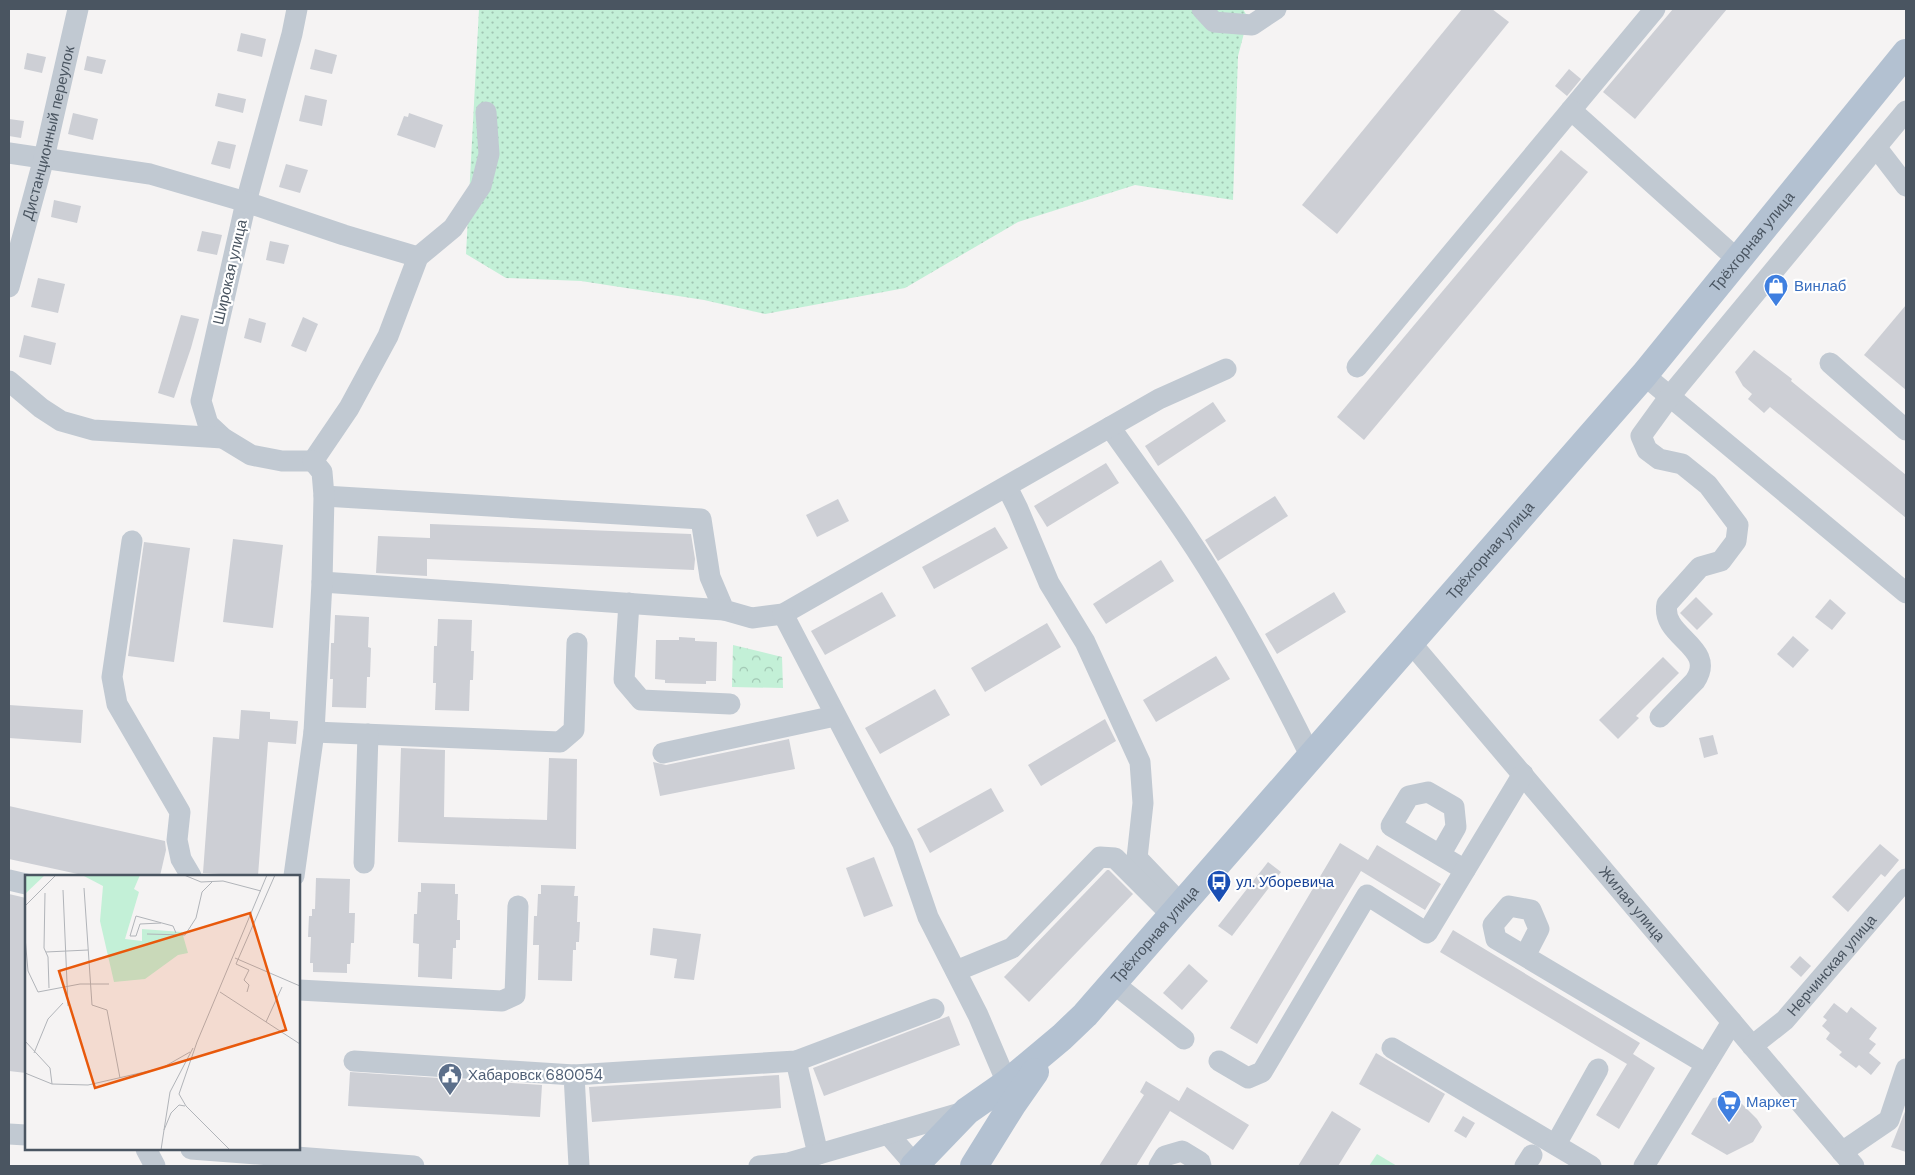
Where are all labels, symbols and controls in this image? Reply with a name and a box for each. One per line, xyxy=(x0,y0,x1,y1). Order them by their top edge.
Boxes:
street label: Дистанционный переулок xyxy=(18,44,79,222)
street label: Трёхгорная улица xyxy=(1705,187,1800,297)
street label: Широкая улица xyxy=(208,217,252,327)
shop icon: Винлаб xyxy=(1763,273,1789,307)
place label: Винлаб xyxy=(1794,276,1846,296)
street label: Трёхгорная улица xyxy=(1442,497,1539,604)
street label: Жилая улица xyxy=(1594,862,1670,946)
bus stop icon: ул. Уборевича xyxy=(1206,869,1232,903)
place label: ул. Уборевича xyxy=(1236,872,1335,892)
inset map xyxy=(25,875,300,1150)
street label: Трёхгорная улица xyxy=(1106,881,1204,988)
street label: Нерчинская улица xyxy=(1783,910,1882,1020)
public building icon: Хабаровск 680054 xyxy=(437,1062,463,1096)
place label: Хабаровск 680054 xyxy=(468,1065,603,1085)
supermarket icon: Маркет xyxy=(1716,1089,1742,1123)
place label: Маркет xyxy=(1746,1092,1797,1112)

